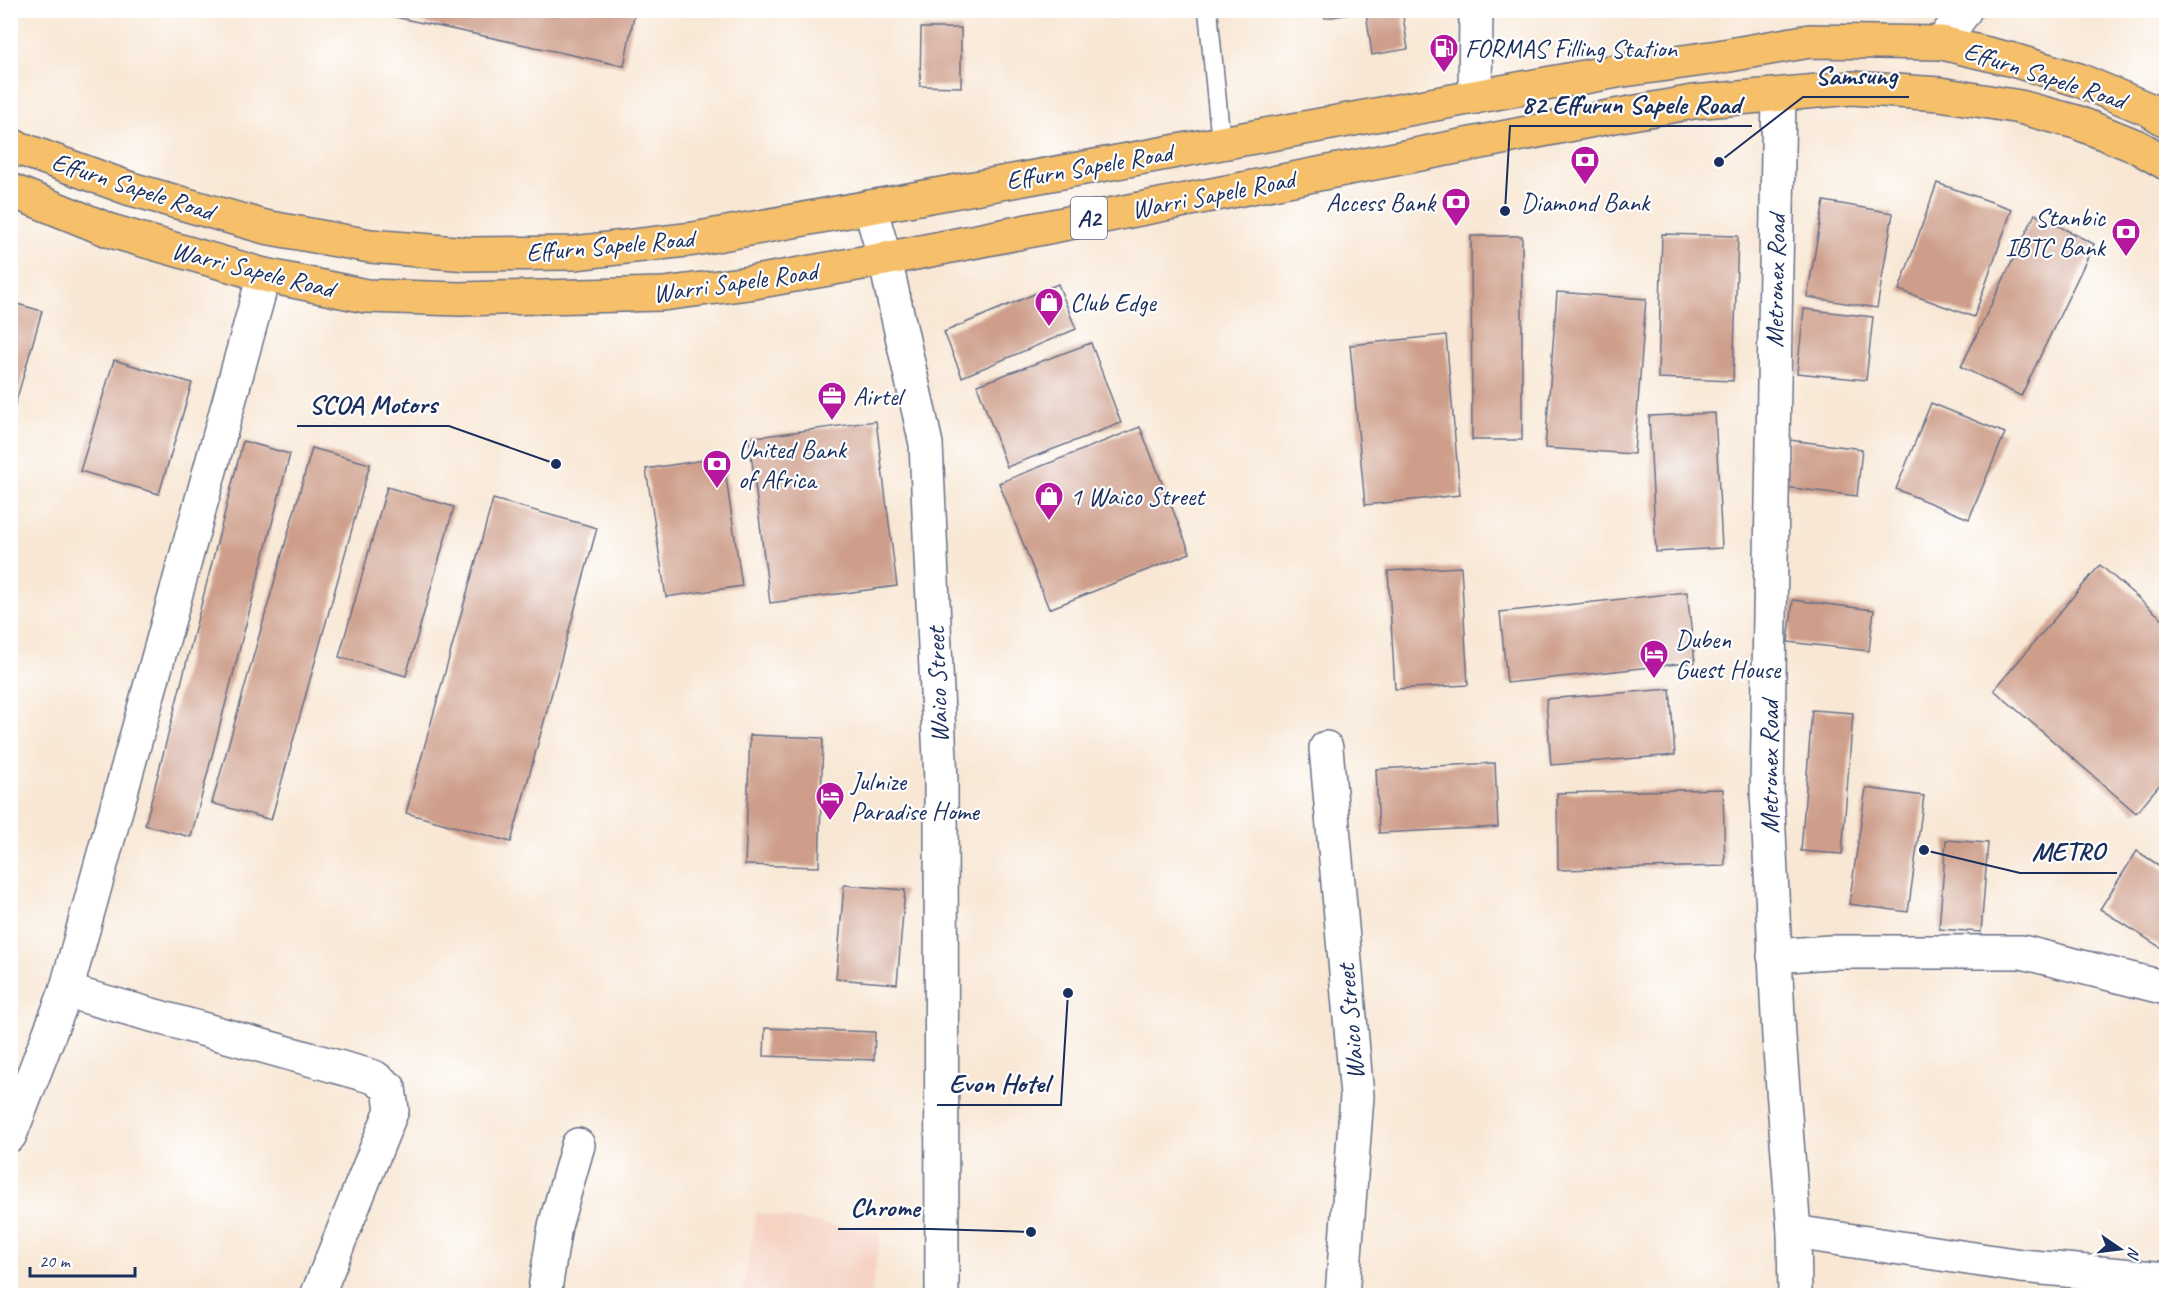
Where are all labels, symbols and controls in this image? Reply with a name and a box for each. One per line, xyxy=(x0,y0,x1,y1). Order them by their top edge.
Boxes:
fuel station icon: FORMAS Filling Station xyxy=(1428,32,1460,74)
place label: FORMAS Filling Station xyxy=(1465,32,1678,65)
street label: Effurn Sapele Road xyxy=(1960,34,2133,118)
callout: Samsung xyxy=(1803,52,1909,97)
text: Samsung xyxy=(1815,58,1899,92)
callout: 82 Effurun Sapele Road xyxy=(1510,81,1752,126)
text: 82 Effurun Sapele Road xyxy=(1522,87,1746,121)
street label: Effurn Sapele Road xyxy=(1004,135,1178,197)
bank icon: Diamond Bank xyxy=(1569,144,1601,186)
street label: Effurn Sapele Road xyxy=(48,145,221,229)
street label: Warri Sapele Road xyxy=(1129,162,1301,226)
place label: Access Bank xyxy=(1326,186,1437,219)
bank icon: Access Bank xyxy=(1440,186,1472,228)
place label: Diamond Bank xyxy=(1521,186,1651,219)
road number: A2 xyxy=(1071,197,1107,239)
place label: Stanbic IBTC Bank xyxy=(2005,201,2107,264)
street label: Metronex Road xyxy=(1758,210,1793,348)
bank icon: Stanbic IBTC Bank xyxy=(2110,216,2142,258)
street label: Effurn Sapele Road xyxy=(525,221,699,269)
street label: Warri Sapele Road xyxy=(169,233,341,306)
street label: Warri Sapele Road xyxy=(651,254,823,310)
shop icon: Club Edge xyxy=(1033,286,1065,328)
place label: Club Edge xyxy=(1070,286,1157,319)
office icon: Airtel xyxy=(816,380,848,422)
place label: Airtel xyxy=(853,380,906,413)
callout: SCOA Motors xyxy=(297,381,449,426)
text: SCOA Motors xyxy=(309,387,440,421)
place label: United Bank of Africa xyxy=(738,433,848,496)
bank icon: United Bank of Africa xyxy=(701,448,733,490)
shop icon: 1 Waico Street xyxy=(1033,480,1065,522)
place label: 1 Waico Street xyxy=(1070,480,1206,513)
place label: Duben Guest House xyxy=(1675,623,1782,686)
street label: Waico Street xyxy=(919,624,956,743)
hotel icon: Duben Guest House xyxy=(1638,638,1670,680)
street label: Metronex Road xyxy=(1753,697,1786,834)
place label: Julnize Paradise Home xyxy=(849,765,980,828)
hotel icon: Julnize Paradise Home xyxy=(814,780,846,822)
callout: METRO xyxy=(2020,828,2117,873)
text: METRO xyxy=(2032,834,2108,868)
street label: Waico Street xyxy=(1329,960,1372,1081)
callout: Evon Hotel xyxy=(937,1060,1061,1105)
text: Evon Hotel xyxy=(949,1066,1054,1100)
callout: Chrome xyxy=(838,1184,931,1229)
text: Chrome xyxy=(850,1190,922,1224)
north arrow xyxy=(2090,1219,2150,1279)
scale bar xyxy=(30,1240,135,1278)
text: N xyxy=(2122,1245,2144,1263)
text: 20 m xyxy=(39,1250,72,1272)

